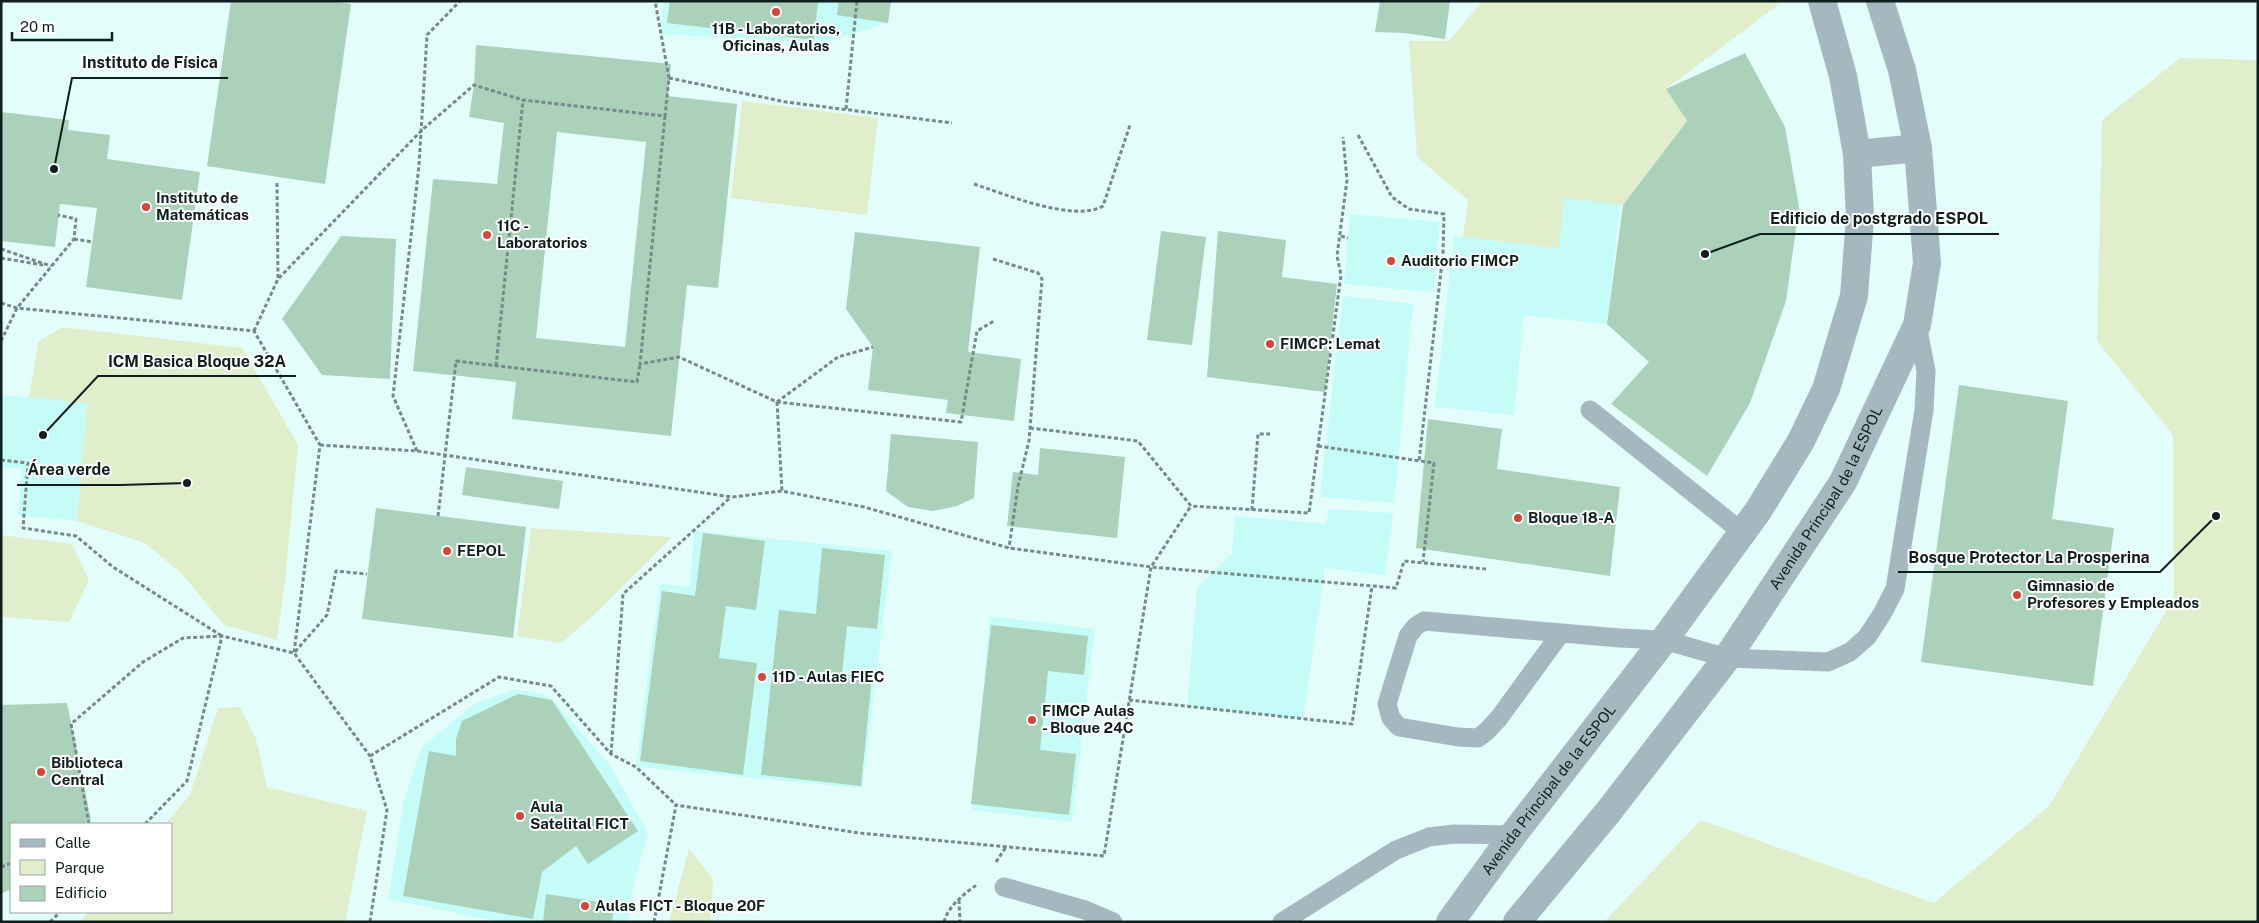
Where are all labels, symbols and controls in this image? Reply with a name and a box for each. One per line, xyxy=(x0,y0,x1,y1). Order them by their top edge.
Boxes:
marker: 11B - Laboratorios, Oficinas, Aulas xyxy=(770,6,782,18)
scale bar xyxy=(12,10,112,42)
text: 20 m xyxy=(20,18,55,35)
place label: 11B - Laboratorios, Oficinas, Aulas xyxy=(712,20,840,54)
callout: Instituto de Física xyxy=(72,47,228,78)
text: Instituto de Física xyxy=(82,53,218,72)
place label: Instituto de Matemáticas xyxy=(156,189,249,223)
marker: Instituto de Matemáticas xyxy=(140,201,152,213)
callout: Edificio de postgrado ESPOL xyxy=(1760,203,1999,234)
text: Edificio de postgrado ESPOL xyxy=(1770,209,1988,228)
place label: 11C - Laboratorios xyxy=(497,217,587,251)
marker: 11C - Laboratorios xyxy=(481,229,493,241)
place label: Auditorio FIMCP xyxy=(1401,252,1519,269)
marker: Auditorio FIMCP xyxy=(1385,255,1397,267)
place label: FIMCP: Lemat xyxy=(1280,335,1381,352)
marker: FIMCP: Lemat xyxy=(1264,338,1276,350)
callout: ICM Basica Bloque 32A xyxy=(98,345,296,376)
text: ICM Basica Bloque 32A xyxy=(108,352,286,371)
street label: Avenida Principal de la ESPOL xyxy=(1765,403,1886,593)
callout: Área verde xyxy=(17,454,120,485)
text: Área verde xyxy=(28,459,110,479)
place label: Bloque 18-A xyxy=(1528,509,1614,526)
marker: Bloque 18-A xyxy=(1512,512,1524,524)
callout: Bosque Protector La Prosperina xyxy=(1898,541,2160,572)
place label: FEPOL xyxy=(457,542,506,559)
marker: FEPOL xyxy=(441,545,453,557)
text: Bosque Protector La Prosperina xyxy=(1908,548,2150,567)
place label: Gimnasio de Profesores y Empleados xyxy=(2027,577,2199,611)
marker: Gimnasio de Profesores y Empleados xyxy=(2011,589,2023,601)
place label: 11D - Aulas FIEC xyxy=(772,668,885,685)
marker: 11D - Aulas FIEC xyxy=(756,671,768,683)
street label: Avenida Principal de la ESPOL xyxy=(1478,701,1619,878)
place label: FIMCP Aulas - Bloque 24C xyxy=(1042,702,1134,736)
marker: FIMCP Aulas - Bloque 24C xyxy=(1026,714,1038,726)
place label: Biblioteca Central xyxy=(51,754,123,788)
marker: Biblioteca Central xyxy=(35,766,47,778)
place label: Aula Satelital FICT xyxy=(530,798,629,832)
marker: Aula Satelital FICT xyxy=(514,810,526,822)
legend xyxy=(10,823,172,913)
text: Calle xyxy=(55,834,91,851)
text: Parque xyxy=(55,859,105,876)
text: Edificio xyxy=(55,884,107,901)
place label: Aulas FICT - Bloque 20F xyxy=(595,897,765,914)
marker: Aulas FICT - Bloque 20F xyxy=(579,900,591,912)

